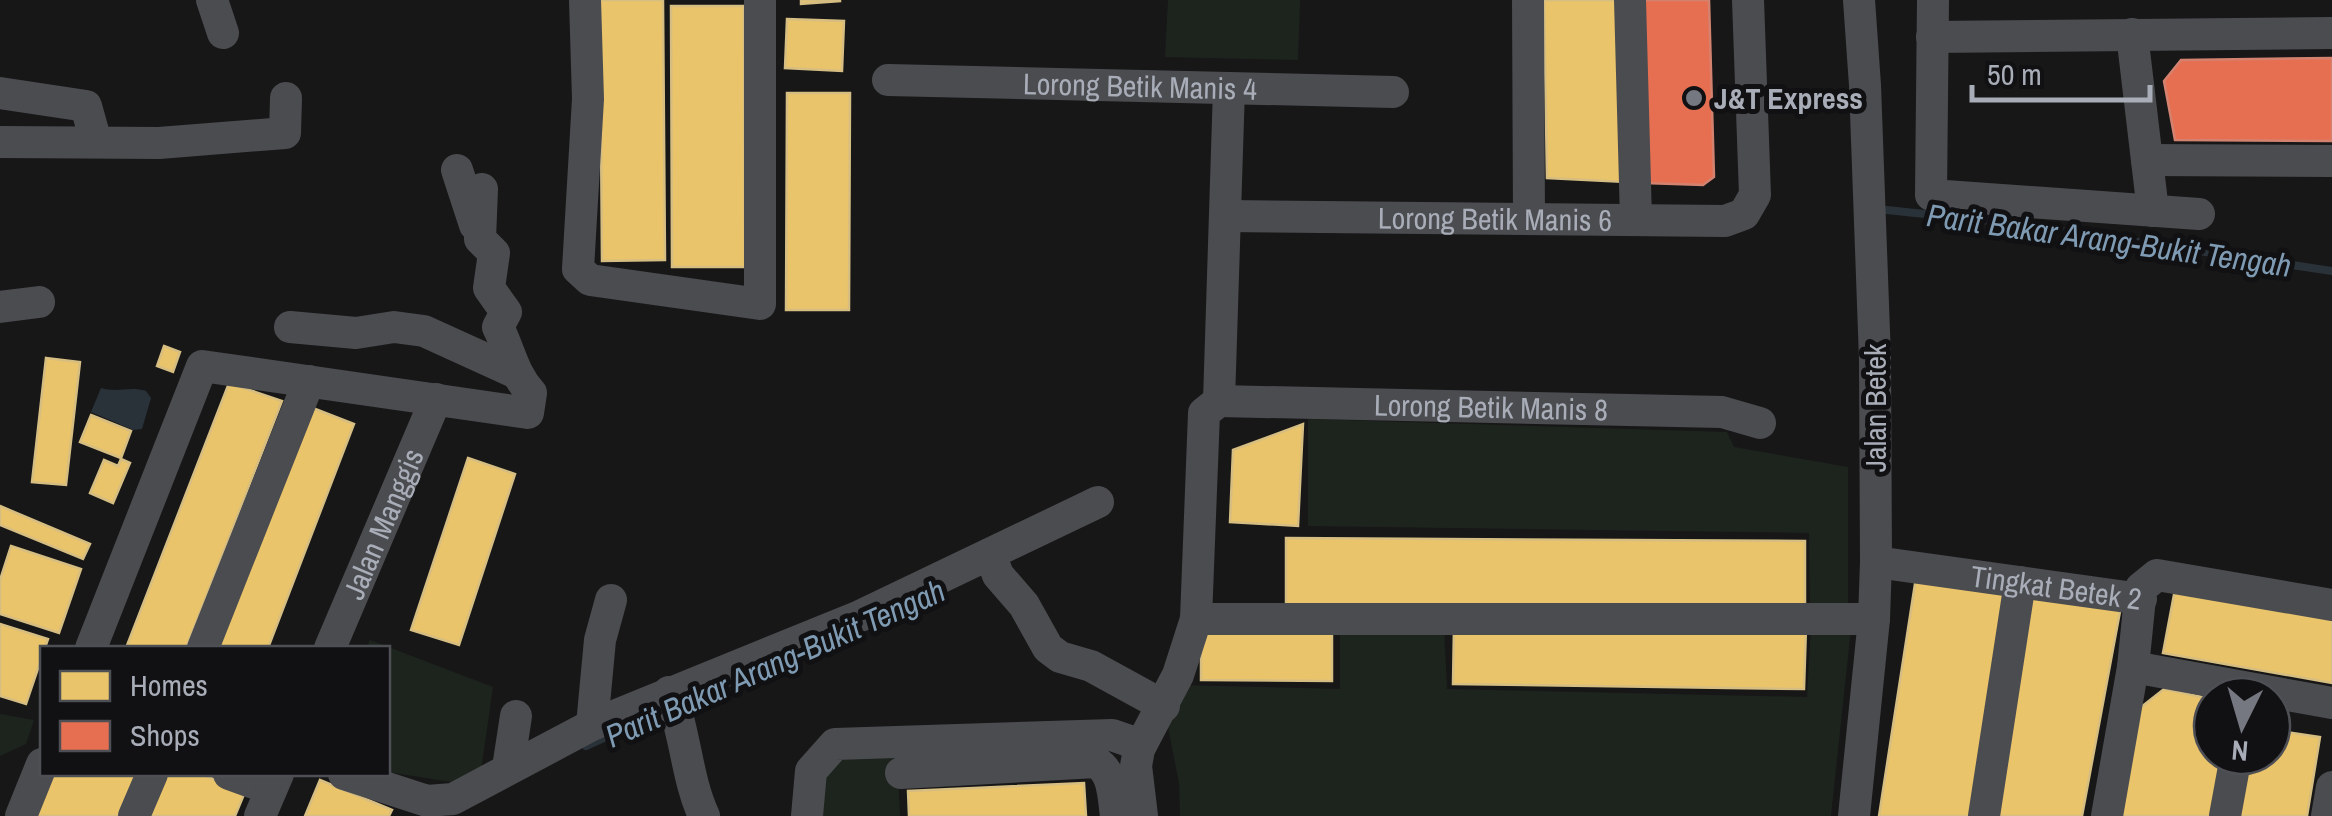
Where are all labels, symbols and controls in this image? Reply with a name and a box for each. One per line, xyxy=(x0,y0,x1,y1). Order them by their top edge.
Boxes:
scale bar xyxy=(1972,40,2150,102)
text: 50 m xyxy=(1987,54,2042,94)
street label: Lorong Betik Manis 4 xyxy=(1022,63,1258,109)
place label: J&T Express xyxy=(1714,78,1863,118)
marker: J&T Express xyxy=(1683,87,1705,109)
water label: Parit Bakar Arang-Bukit Tengah xyxy=(1924,193,2294,287)
street label: Lorong Betik Manis 6 xyxy=(1378,198,1612,240)
street label: Jalan Betek xyxy=(1855,343,1895,472)
street label: Lorong Betik Manis 8 xyxy=(1374,384,1608,430)
street label: Jalan Manggis xyxy=(333,442,433,605)
street label: Tingkat Betek 2 xyxy=(1968,555,2144,619)
water label: Parit Bakar Arang-Bukit Tengah xyxy=(598,569,952,757)
legend xyxy=(40,646,390,776)
text: Homes xyxy=(130,665,208,705)
north arrow xyxy=(2192,676,2292,776)
text: Shops xyxy=(130,715,200,755)
text: N xyxy=(2230,731,2250,771)

